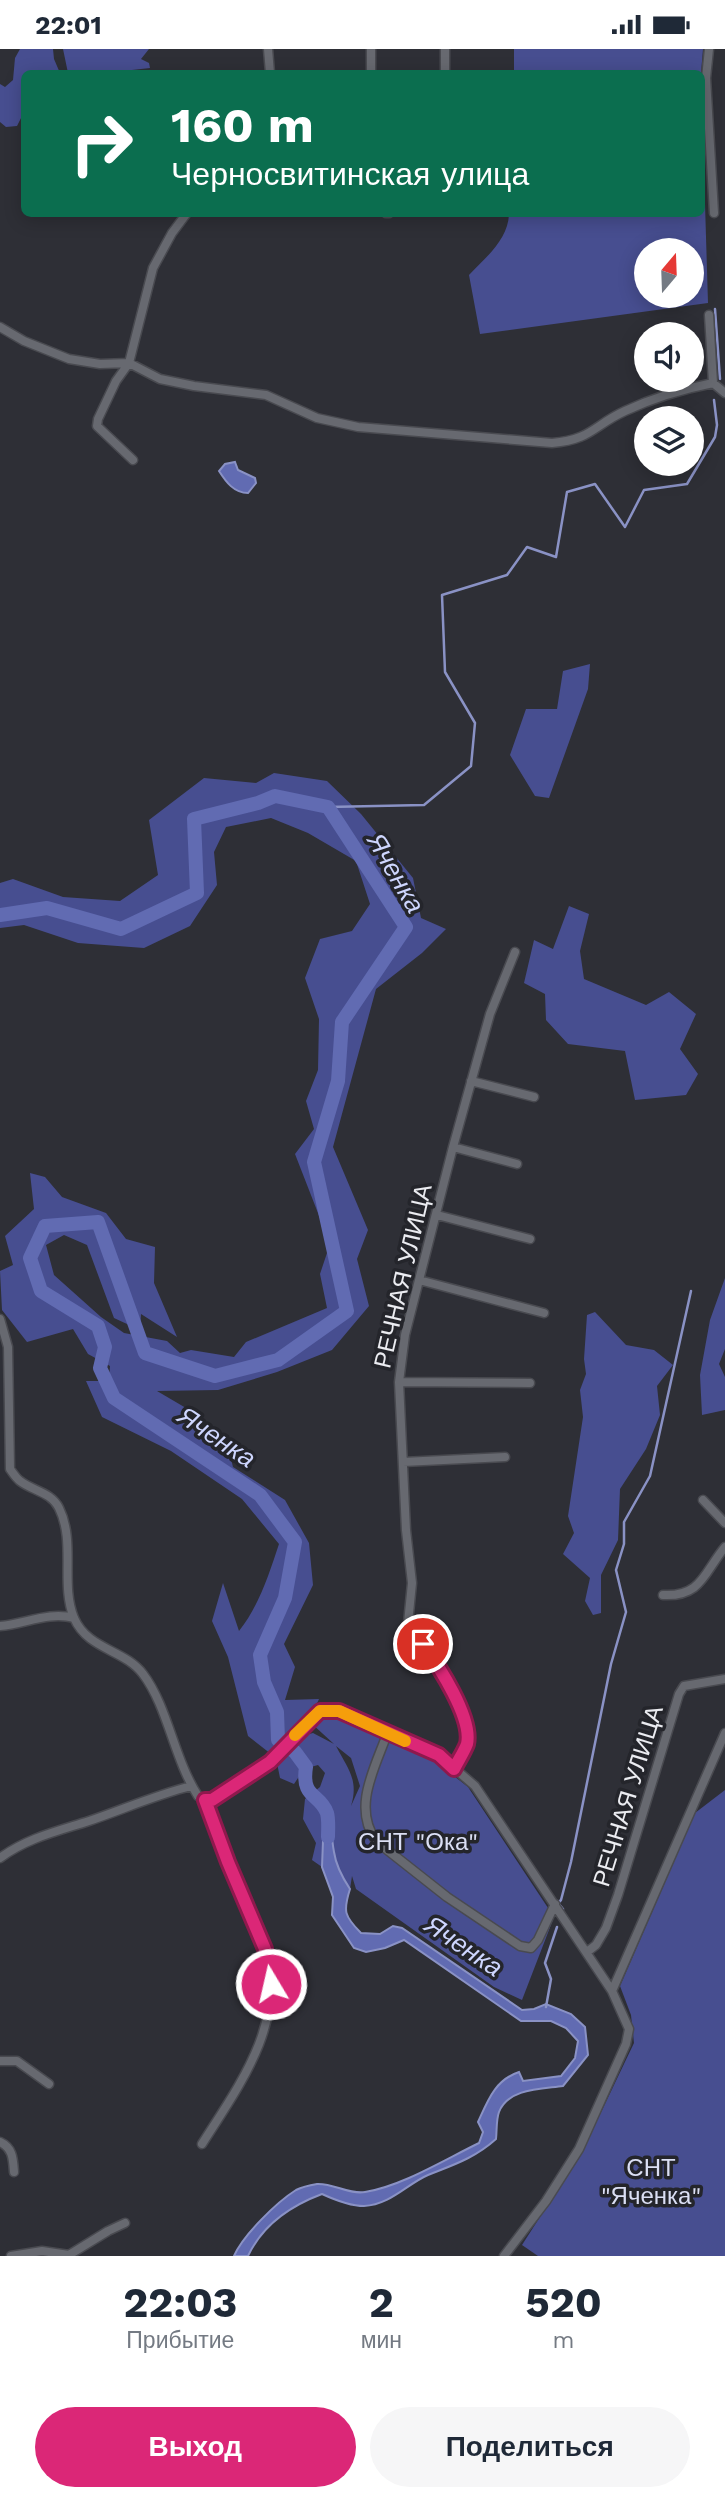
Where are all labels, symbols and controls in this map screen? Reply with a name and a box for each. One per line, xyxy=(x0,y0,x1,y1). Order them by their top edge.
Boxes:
text: 22:01 xyxy=(35,10,102,40)
text: 160 m xyxy=(171,96,314,154)
icon: right xyxy=(56,98,147,189)
text: Черносвитинская улица xyxy=(171,155,529,193)
north arrow xyxy=(634,238,704,308)
map controls xyxy=(634,238,704,476)
button: sound xyxy=(634,322,704,392)
button: layers xyxy=(634,406,704,476)
water label: Яченка xyxy=(360,826,431,918)
street label: РЕЧНАЯ УЛИЦА xyxy=(368,1181,438,1371)
water label: Яченка xyxy=(171,1399,261,1474)
pin xyxy=(393,1614,453,1674)
icon: arrive xyxy=(404,1625,442,1663)
street label: РЕЧНАЯ УЛИЦА xyxy=(587,1702,669,1890)
park label: СНТ "Ока" xyxy=(358,1828,478,1856)
water label: Яченка xyxy=(418,1908,508,1983)
position arrow xyxy=(234,1947,308,2021)
park label: СНТ "Яченка" xyxy=(601,2154,701,2210)
text: 22:03 xyxy=(123,2278,238,2327)
text: 2 xyxy=(369,2278,394,2327)
text: 520 xyxy=(525,2278,602,2327)
text: Прибытие xyxy=(126,2327,234,2354)
text: мин xyxy=(361,2327,402,2354)
text: m xyxy=(553,2327,574,2354)
button: Выход xyxy=(35,2407,356,2487)
button: Поделиться xyxy=(370,2407,690,2487)

